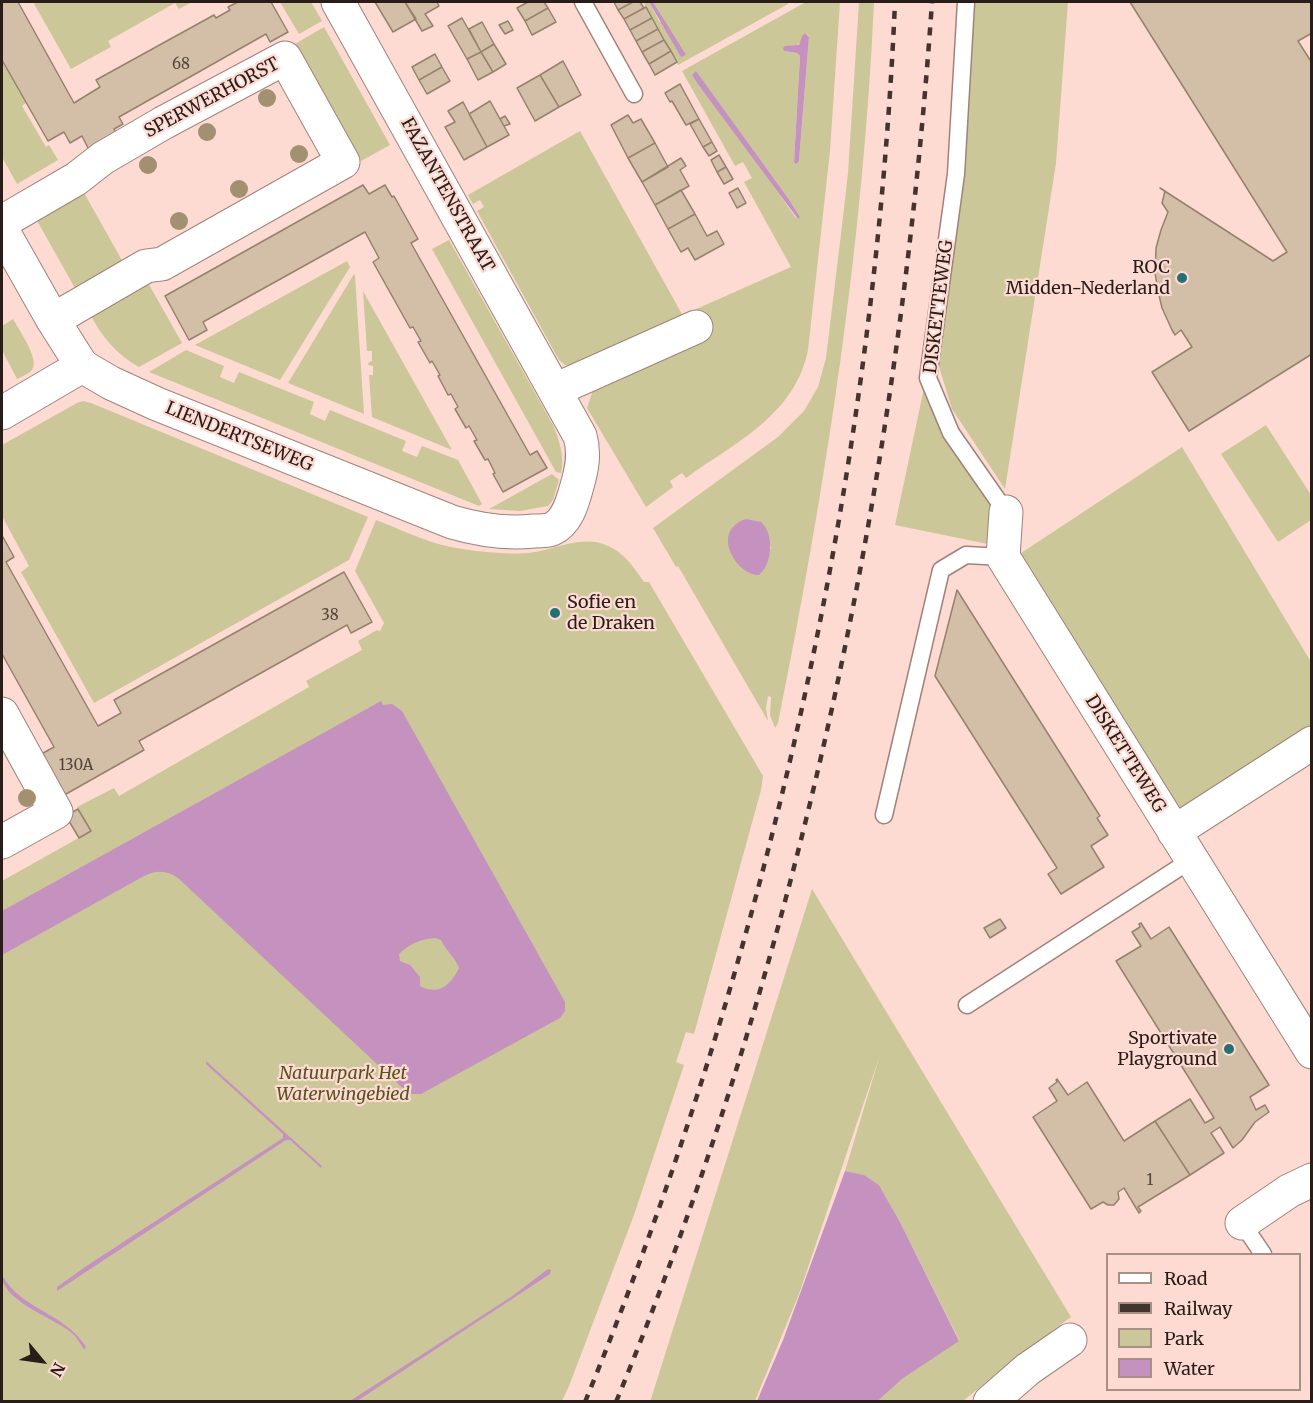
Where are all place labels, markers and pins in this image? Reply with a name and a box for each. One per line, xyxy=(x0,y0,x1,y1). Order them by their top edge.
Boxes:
place label: ROC Midden-Nederland xyxy=(1006,257,1170,300)
marker: ROC Midden-Nederland xyxy=(1175,271,1189,285)
place label: Sofie en de Draken xyxy=(567,592,655,634)
marker: Sofie en de Draken xyxy=(548,606,562,620)
place label: Sportivate Playground xyxy=(1117,1028,1217,1070)
marker: Sportivate Playground xyxy=(1222,1042,1236,1056)

